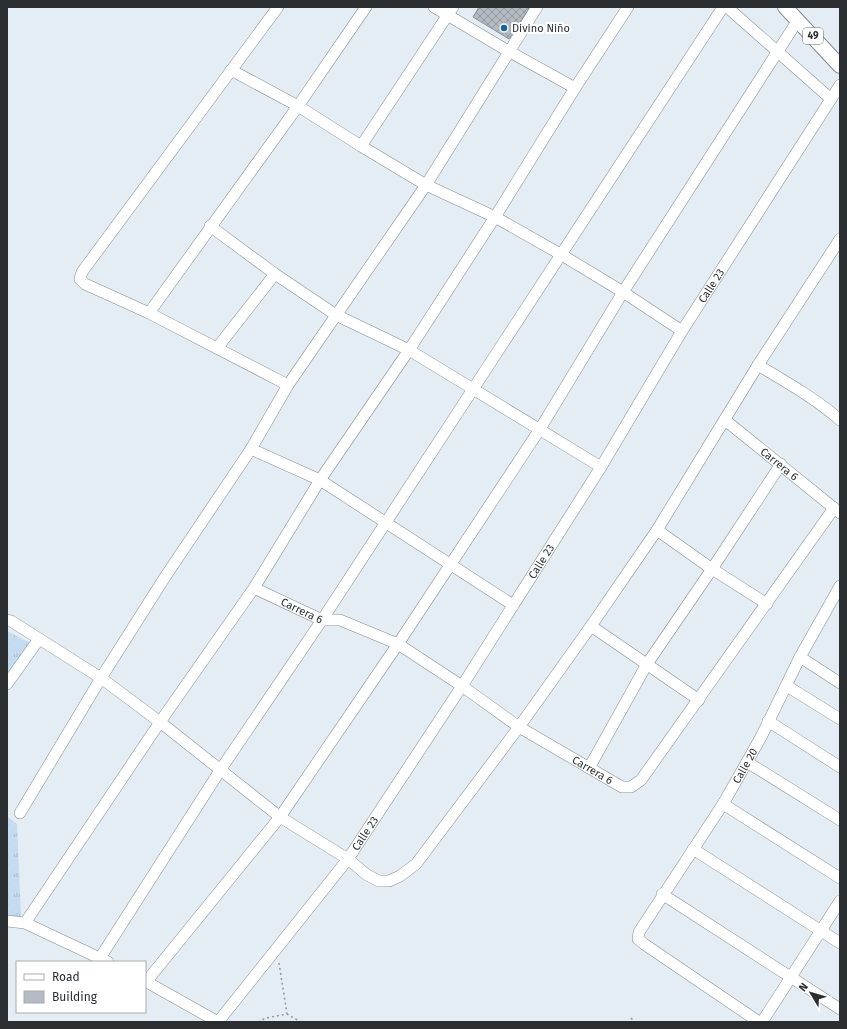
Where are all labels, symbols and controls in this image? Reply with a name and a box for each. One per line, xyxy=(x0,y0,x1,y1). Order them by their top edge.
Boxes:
place label: Divino Niño xyxy=(512,22,570,35)
marker: Divino Niño xyxy=(499,23,509,33)
road number: 49 xyxy=(803,28,823,44)
street label: Calle 23 xyxy=(695,266,727,305)
street label: Carrera 6 xyxy=(758,445,801,483)
street label: Calle 23 xyxy=(525,542,557,581)
street label: Carrera 6 xyxy=(279,595,325,626)
street label: Calle 20 xyxy=(730,746,760,786)
street label: Carrera 6 xyxy=(570,753,615,787)
street label: Calle 23 xyxy=(349,814,381,853)
legend xyxy=(16,961,146,1013)
text: Road xyxy=(52,970,80,984)
north arrow xyxy=(791,973,831,1013)
text: N xyxy=(796,980,811,994)
text: Building xyxy=(52,990,98,1004)

